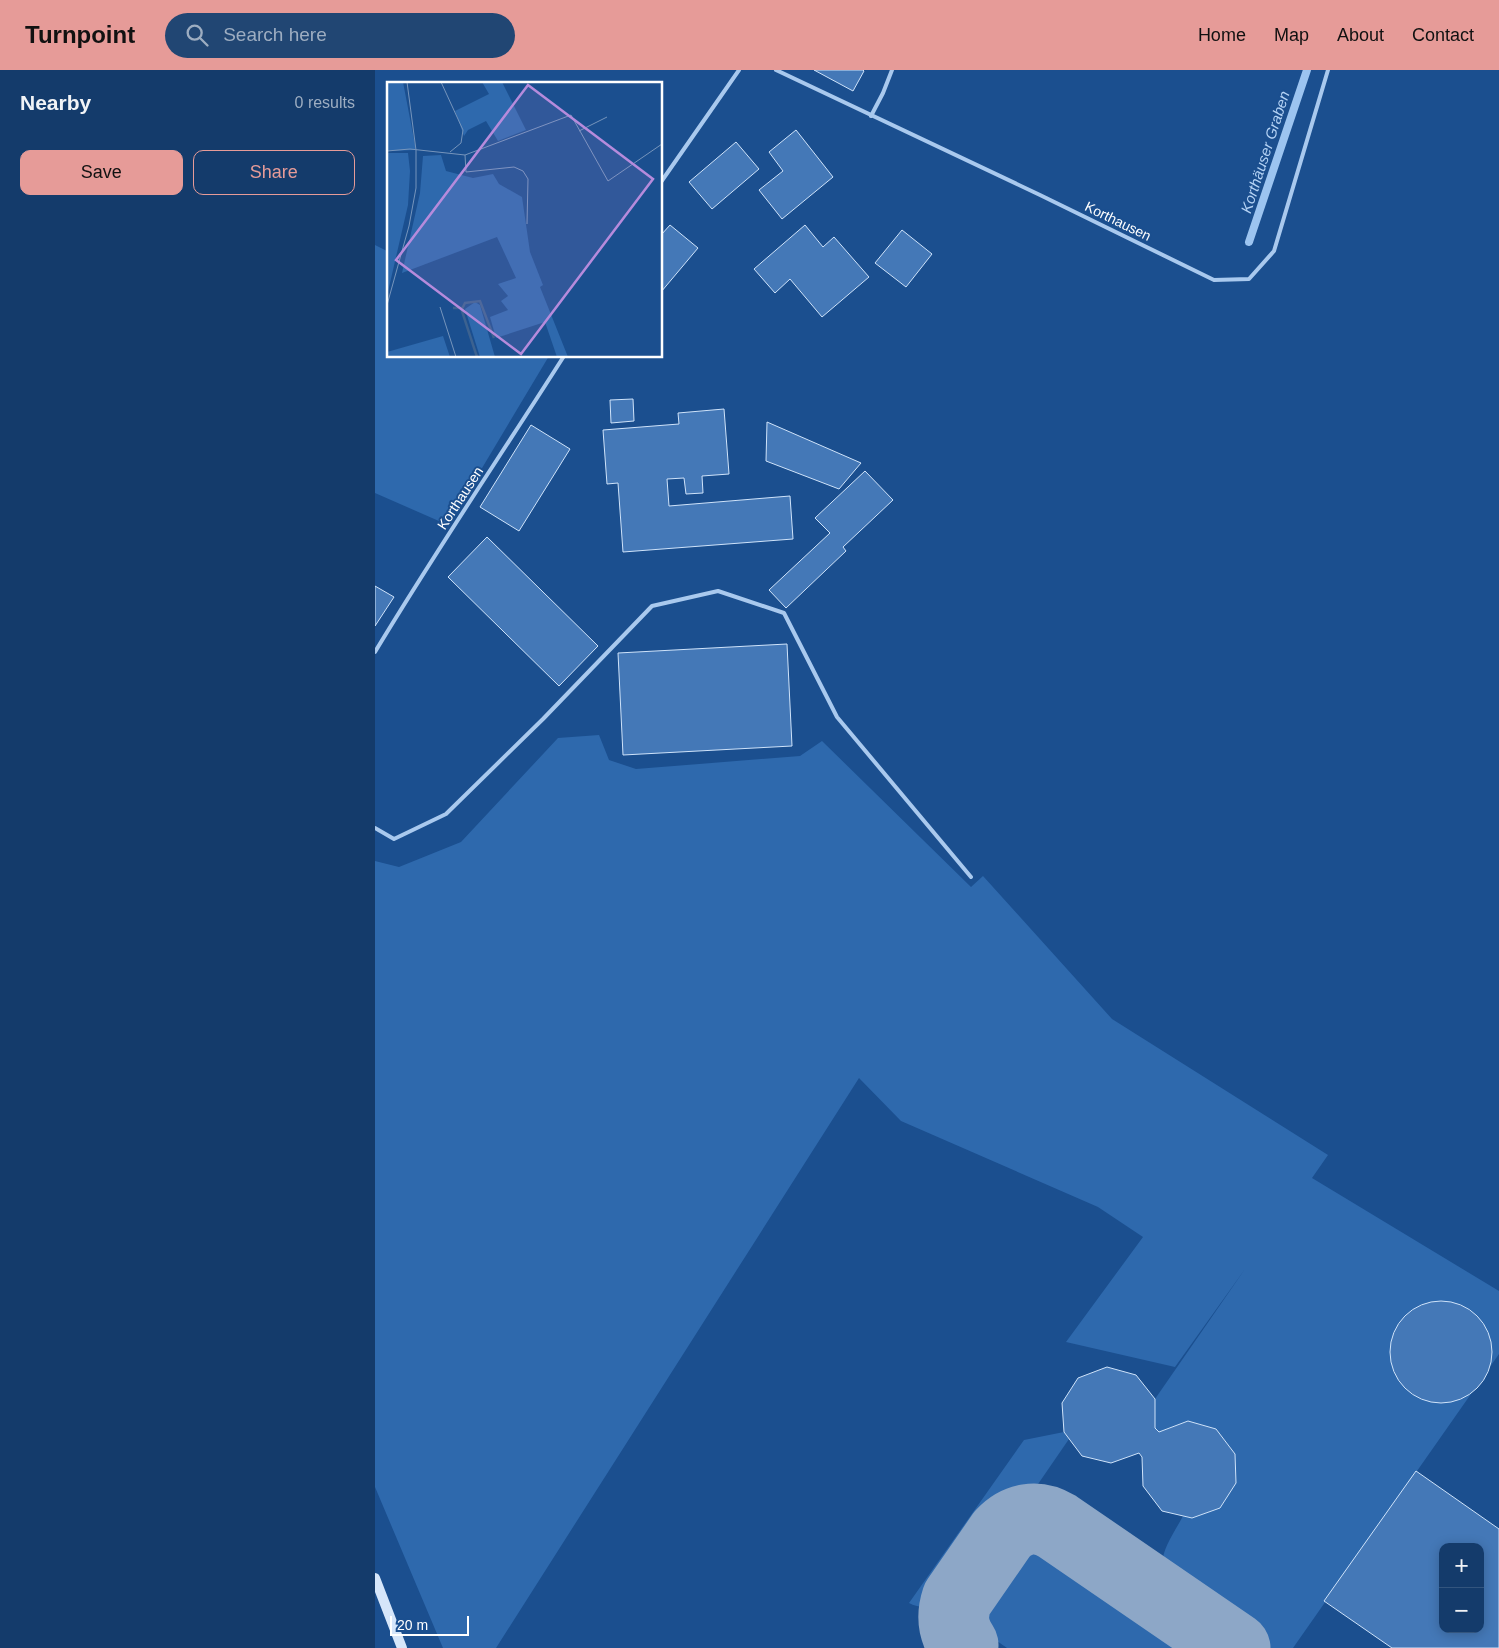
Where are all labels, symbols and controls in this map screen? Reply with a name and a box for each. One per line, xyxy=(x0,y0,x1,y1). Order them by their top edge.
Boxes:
search box xyxy=(165,13,515,58)
text: Turnpoint xyxy=(25,21,135,48)
icon: search xyxy=(183,21,211,49)
text: Search here xyxy=(223,24,327,45)
text: Home xyxy=(1198,25,1246,45)
text: Map xyxy=(1274,25,1309,45)
text: About xyxy=(1337,25,1384,45)
text: Contact xyxy=(1412,25,1474,45)
inset map xyxy=(387,82,663,358)
water label: Korthäuser Graben xyxy=(1237,89,1293,215)
text: Nearby xyxy=(20,91,91,114)
text: 0 results xyxy=(295,94,355,111)
button: Save xyxy=(20,150,183,195)
button: Share xyxy=(193,150,355,195)
street label: Korthausen xyxy=(1082,198,1154,244)
street label: Korthausen xyxy=(434,464,486,532)
map controls xyxy=(1439,1543,1484,1633)
button: + xyxy=(1439,1543,1484,1588)
button: − xyxy=(1439,1588,1484,1633)
scale bar xyxy=(390,1613,469,1636)
text: 20 m xyxy=(397,1617,428,1633)

